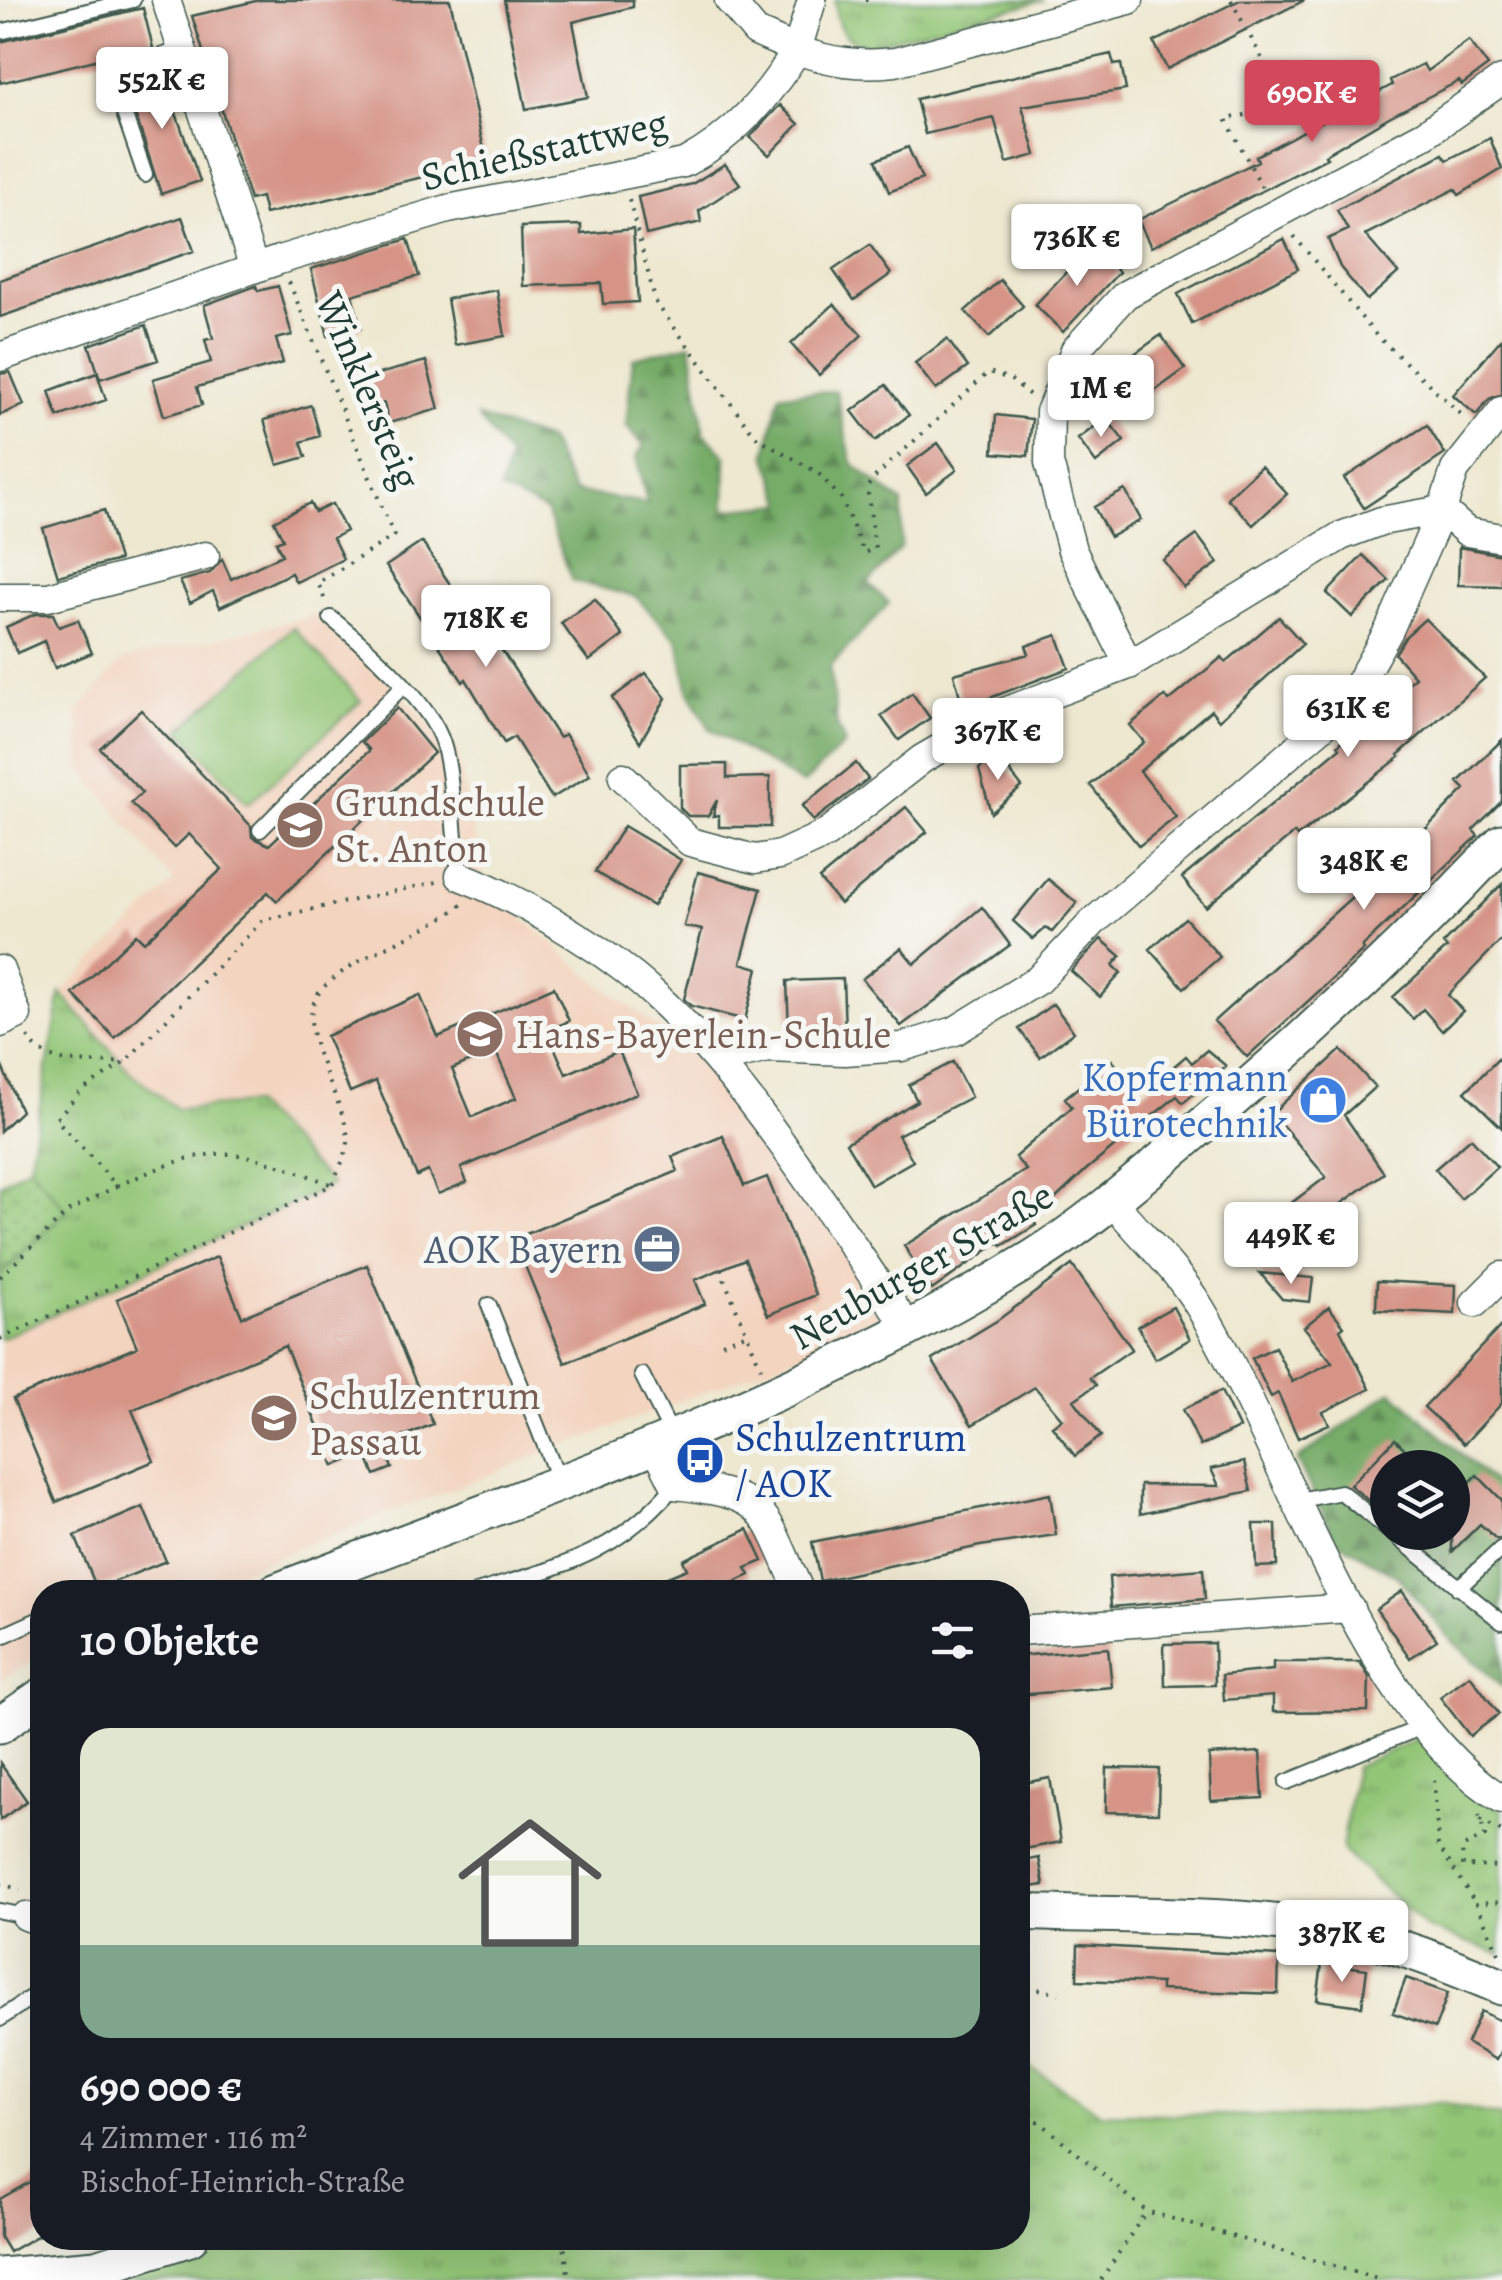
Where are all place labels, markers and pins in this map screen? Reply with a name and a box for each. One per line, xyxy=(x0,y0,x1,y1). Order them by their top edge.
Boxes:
pin: 552K € xyxy=(81,47,243,132)
pin: 690K € xyxy=(1231,60,1393,145)
pin: 736K € xyxy=(996,204,1158,289)
pin: 1M € xyxy=(1042,355,1160,440)
pin: 718K € xyxy=(405,585,567,670)
pin: 631K € xyxy=(1267,675,1429,760)
pin: 367K € xyxy=(917,698,1079,783)
place label: Grundschule St. Anton xyxy=(335,775,545,876)
school or university icon: Grundschule St. Anton xyxy=(274,799,326,851)
pin: 348K € xyxy=(1283,828,1445,913)
place label: Hans-Bayerlein-Schule xyxy=(515,1007,891,1062)
school or university icon: Hans-Bayerlein-Schule xyxy=(454,1008,506,1060)
place label: Kopfermann Bürotechnik xyxy=(1082,1050,1288,1151)
shop icon: Kopfermann Bürotechnik xyxy=(1297,1074,1349,1126)
pin: 449K € xyxy=(1210,1202,1372,1287)
place label: AOK Bayern xyxy=(423,1222,622,1277)
office icon: AOK Bayern xyxy=(631,1223,683,1275)
place label: Schulzentrum Passau xyxy=(309,1368,541,1469)
school or university icon: Schulzentrum Passau xyxy=(248,1392,300,1444)
place label: Schulzentrum / AOK xyxy=(735,1410,967,1511)
bus stop icon: Schulzentrum / AOK xyxy=(674,1434,726,1486)
pin: 387K € xyxy=(1261,1900,1423,1985)

